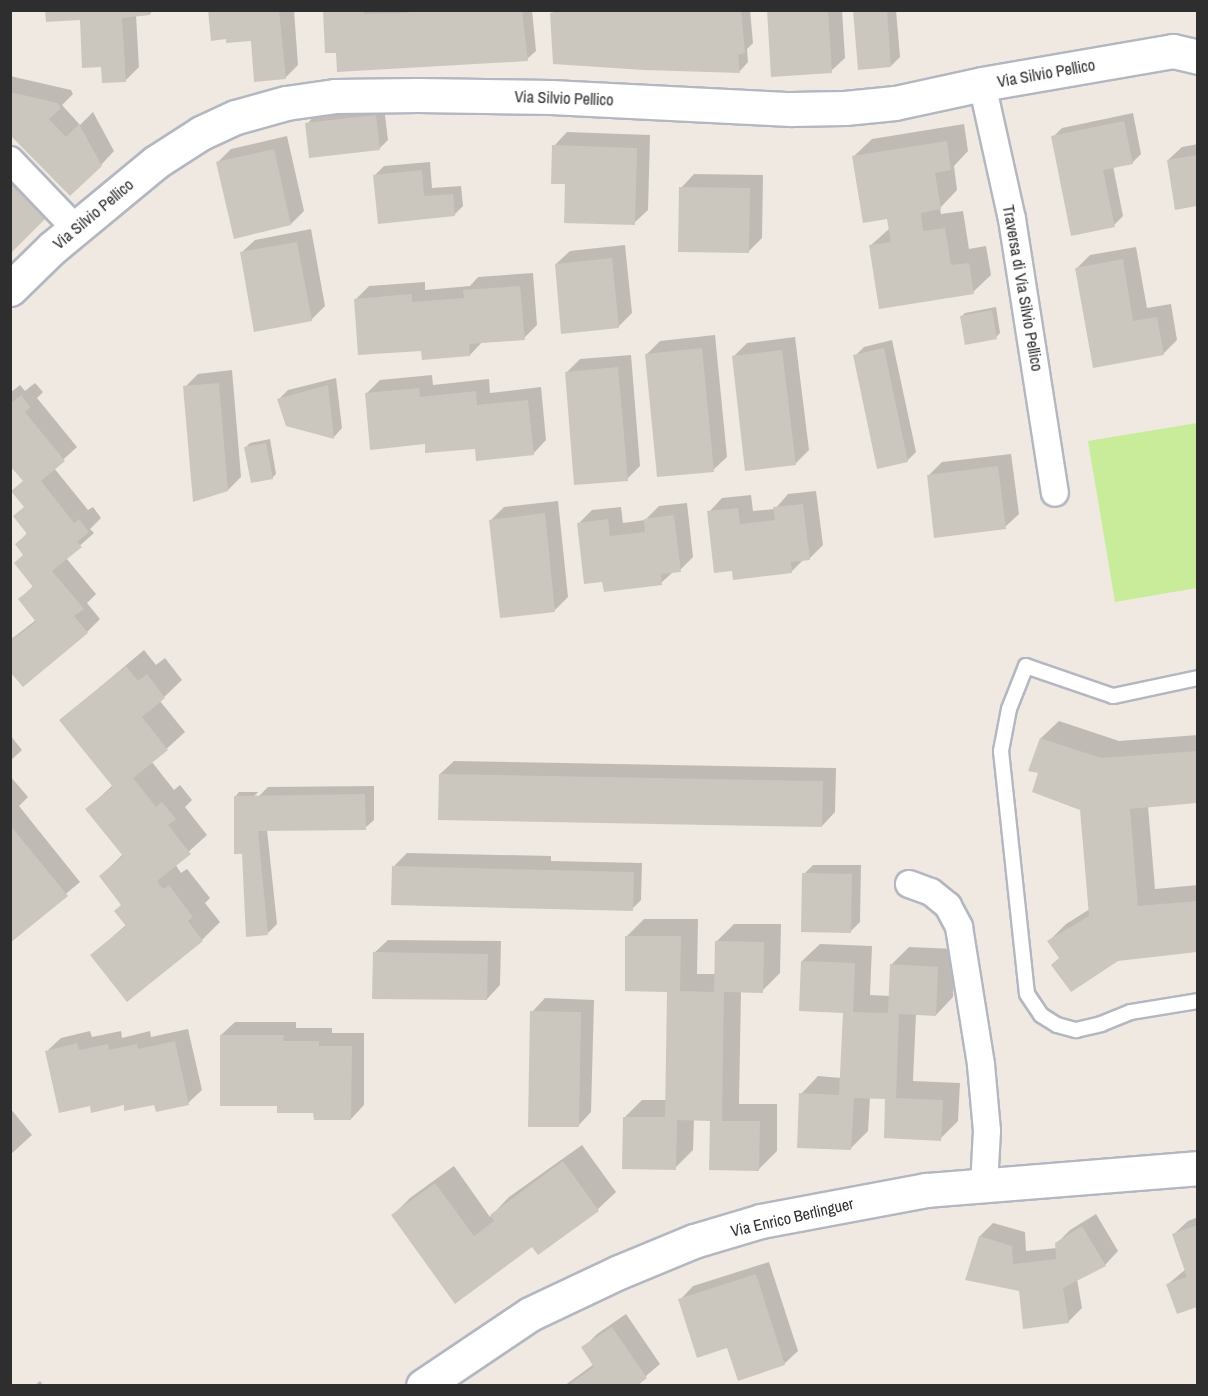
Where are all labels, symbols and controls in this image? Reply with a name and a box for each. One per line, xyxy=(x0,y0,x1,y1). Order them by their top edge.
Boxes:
street label: Via Silvio Pellico xyxy=(996,55,1096,91)
street label: Via Silvio Pellico xyxy=(514,87,614,109)
street label: Via Silvio Pellico xyxy=(49,175,137,253)
street label: Traversa di Via Silvio Pellico xyxy=(999,203,1047,373)
street label: Via Enrico Berlinguer xyxy=(729,1194,855,1240)

